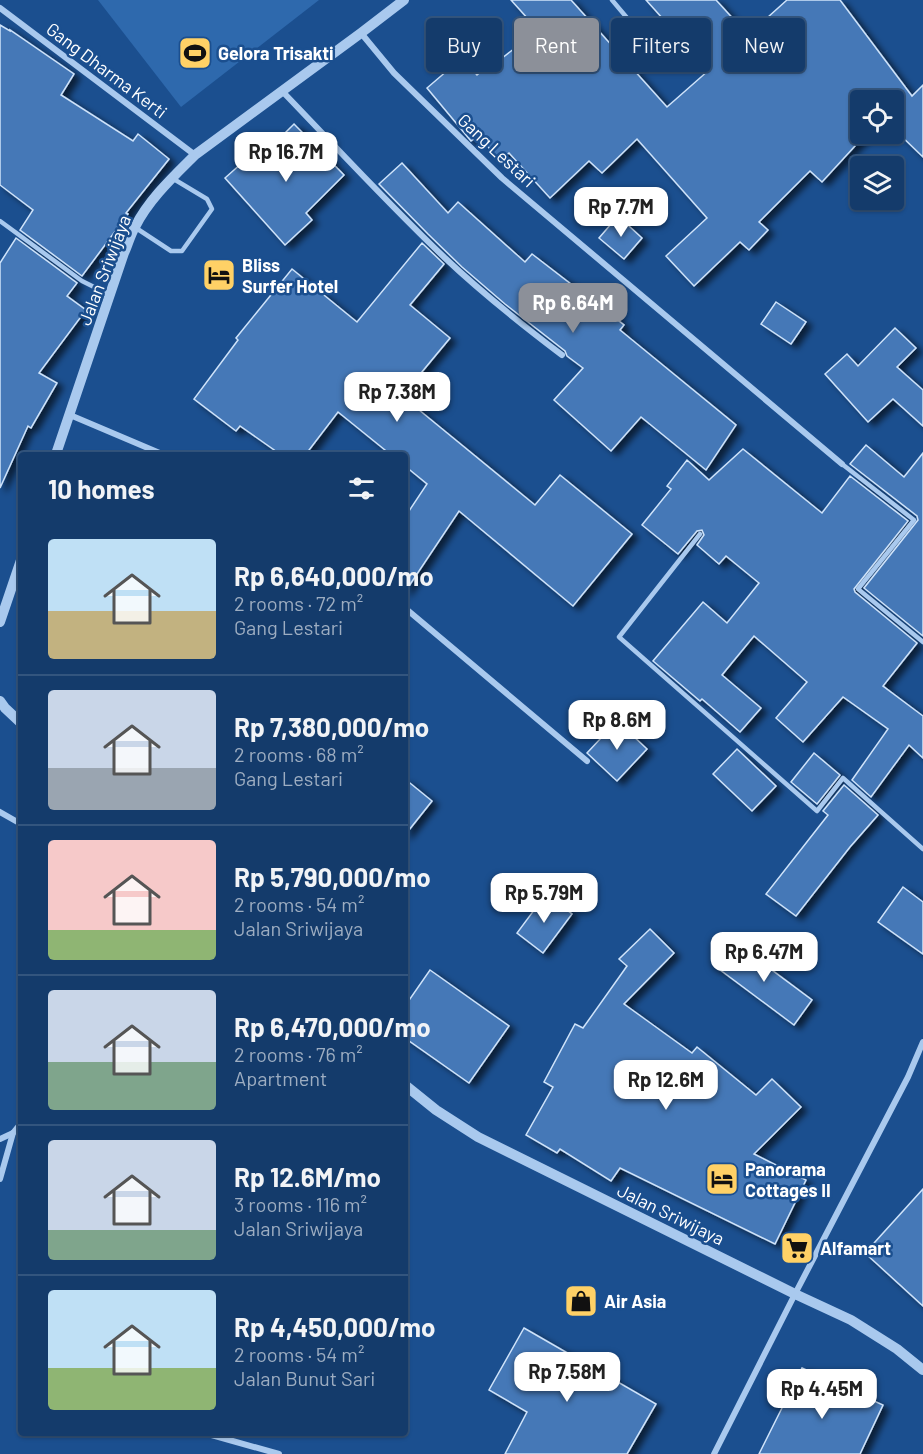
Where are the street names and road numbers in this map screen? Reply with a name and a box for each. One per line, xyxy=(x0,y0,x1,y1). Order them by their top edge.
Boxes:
street label: Gang Dharma Kerti xyxy=(42,17,172,123)
street label: Gang Lestari xyxy=(454,108,540,192)
street label: Jalan Sriwijaya xyxy=(73,212,135,328)
street label: Jalan Sriwijaya xyxy=(614,1179,728,1249)

